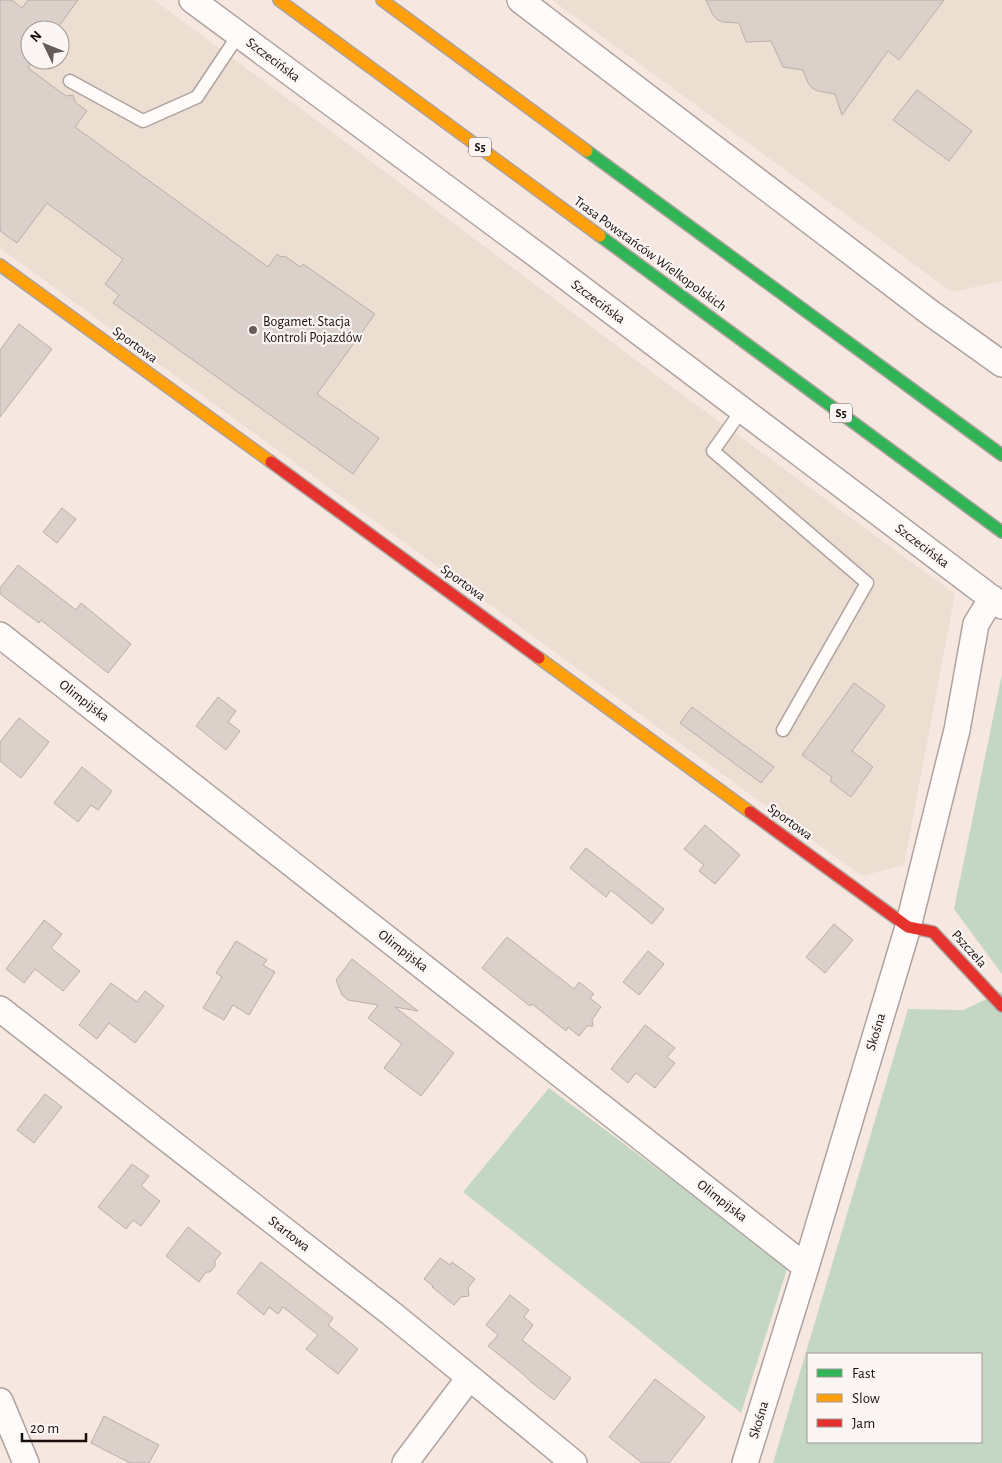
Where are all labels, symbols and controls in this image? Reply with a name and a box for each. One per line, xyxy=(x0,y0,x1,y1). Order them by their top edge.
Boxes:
north arrow xyxy=(20,20,70,70)
text: N xyxy=(28,28,45,45)
street label: Szczecińska xyxy=(243,35,303,85)
road number: S5 xyxy=(469,138,491,156)
street label: Trasa Powstańców Wielkopolskich xyxy=(571,194,729,314)
street label: Szczecińska xyxy=(568,277,628,327)
place label: Bogamet. Stacja Kontroli Pojazdów xyxy=(263,315,363,345)
street label: Sportowa xyxy=(110,324,160,366)
marker: Bogamet. Stacja Kontroli Pojazdów xyxy=(247,324,259,336)
road number: S5 xyxy=(830,403,852,422)
street label: Szczecińska xyxy=(892,521,952,571)
street label: Sportowa xyxy=(438,562,488,604)
street label: Olimpijska xyxy=(56,677,112,725)
street label: Sportowa xyxy=(765,801,815,843)
street label: Olimpijska xyxy=(375,927,431,975)
street label: Pszczela xyxy=(949,928,990,971)
street label: Skośna xyxy=(864,1011,888,1052)
street label: Olimpijska xyxy=(694,1177,750,1225)
street label: Startowa xyxy=(266,1214,313,1255)
legend xyxy=(807,1353,982,1443)
text: Fast xyxy=(852,1366,876,1381)
text: Slow xyxy=(852,1391,880,1406)
street label: Skośna xyxy=(747,1399,771,1440)
scale bar xyxy=(22,1410,86,1442)
text: Jam xyxy=(852,1416,875,1431)
text: 20 m xyxy=(30,1421,59,1436)

